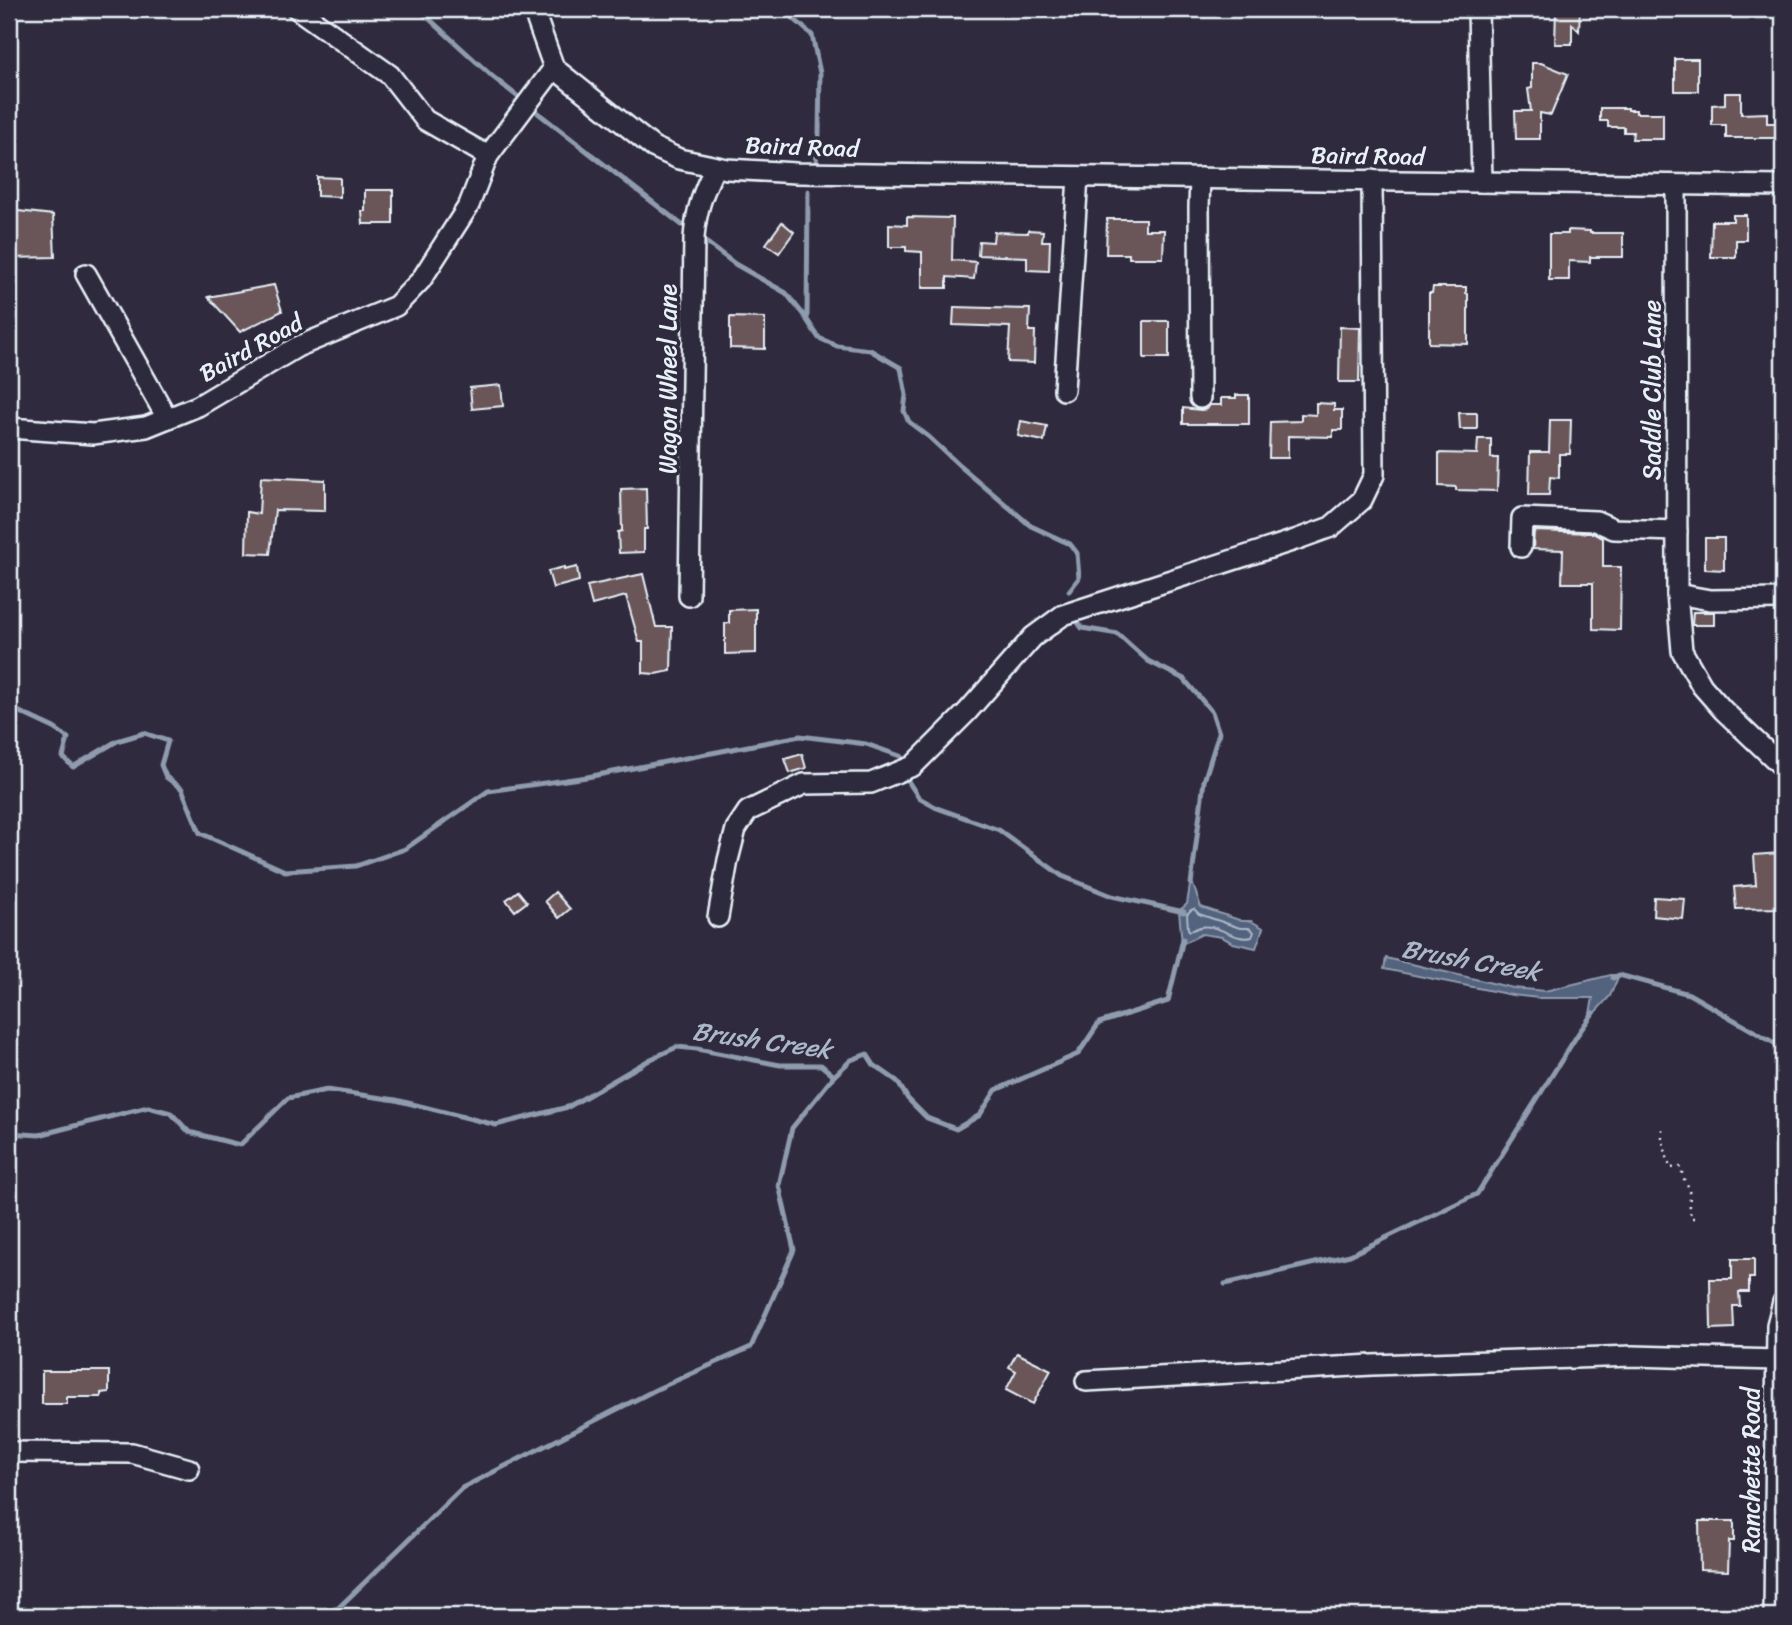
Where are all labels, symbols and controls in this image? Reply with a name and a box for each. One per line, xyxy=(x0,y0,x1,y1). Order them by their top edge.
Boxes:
street label: Baird Road xyxy=(744,124,861,170)
street label: Baird Road xyxy=(1311,134,1427,178)
street label: Wagon Wheel Lane xyxy=(647,284,689,474)
street label: Saddle Club Lane xyxy=(1631,300,1673,480)
street label: Baird Road xyxy=(191,301,312,394)
water label: Brush Creek xyxy=(1398,925,1547,995)
water label: Brush Creek xyxy=(690,1007,838,1073)
street label: Ranchette Road xyxy=(1730,1385,1772,1553)

